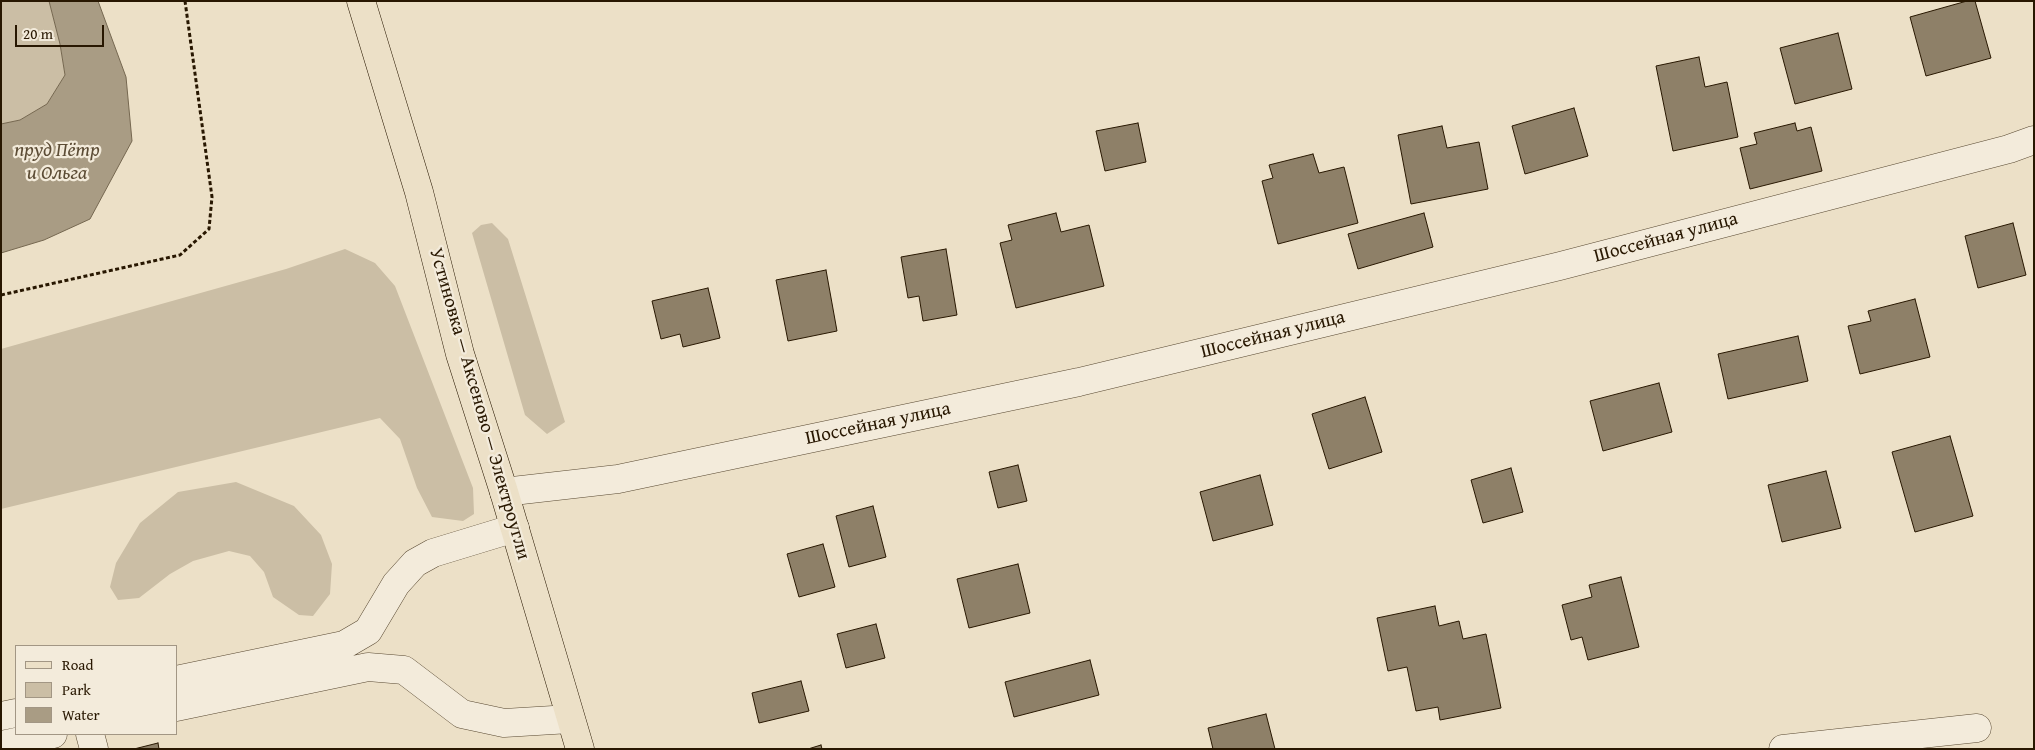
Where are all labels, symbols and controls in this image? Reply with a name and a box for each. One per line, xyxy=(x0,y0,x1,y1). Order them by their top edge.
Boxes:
scale bar xyxy=(18,15,106,47)
text: 20 m xyxy=(23,23,53,44)
water label: пруд Пётр и Ольга xyxy=(14,139,100,186)
street label: Шоссейная улица xyxy=(1592,208,1740,268)
street label: Устиновка — Аксеново — Электроугли xyxy=(424,246,534,562)
street label: Шоссейная улица xyxy=(1199,306,1347,364)
street label: Шоссейная улица xyxy=(803,397,953,451)
legend xyxy=(15,645,178,735)
text: Road xyxy=(62,654,93,675)
text: Park xyxy=(62,679,91,700)
text: Water xyxy=(62,704,100,725)

